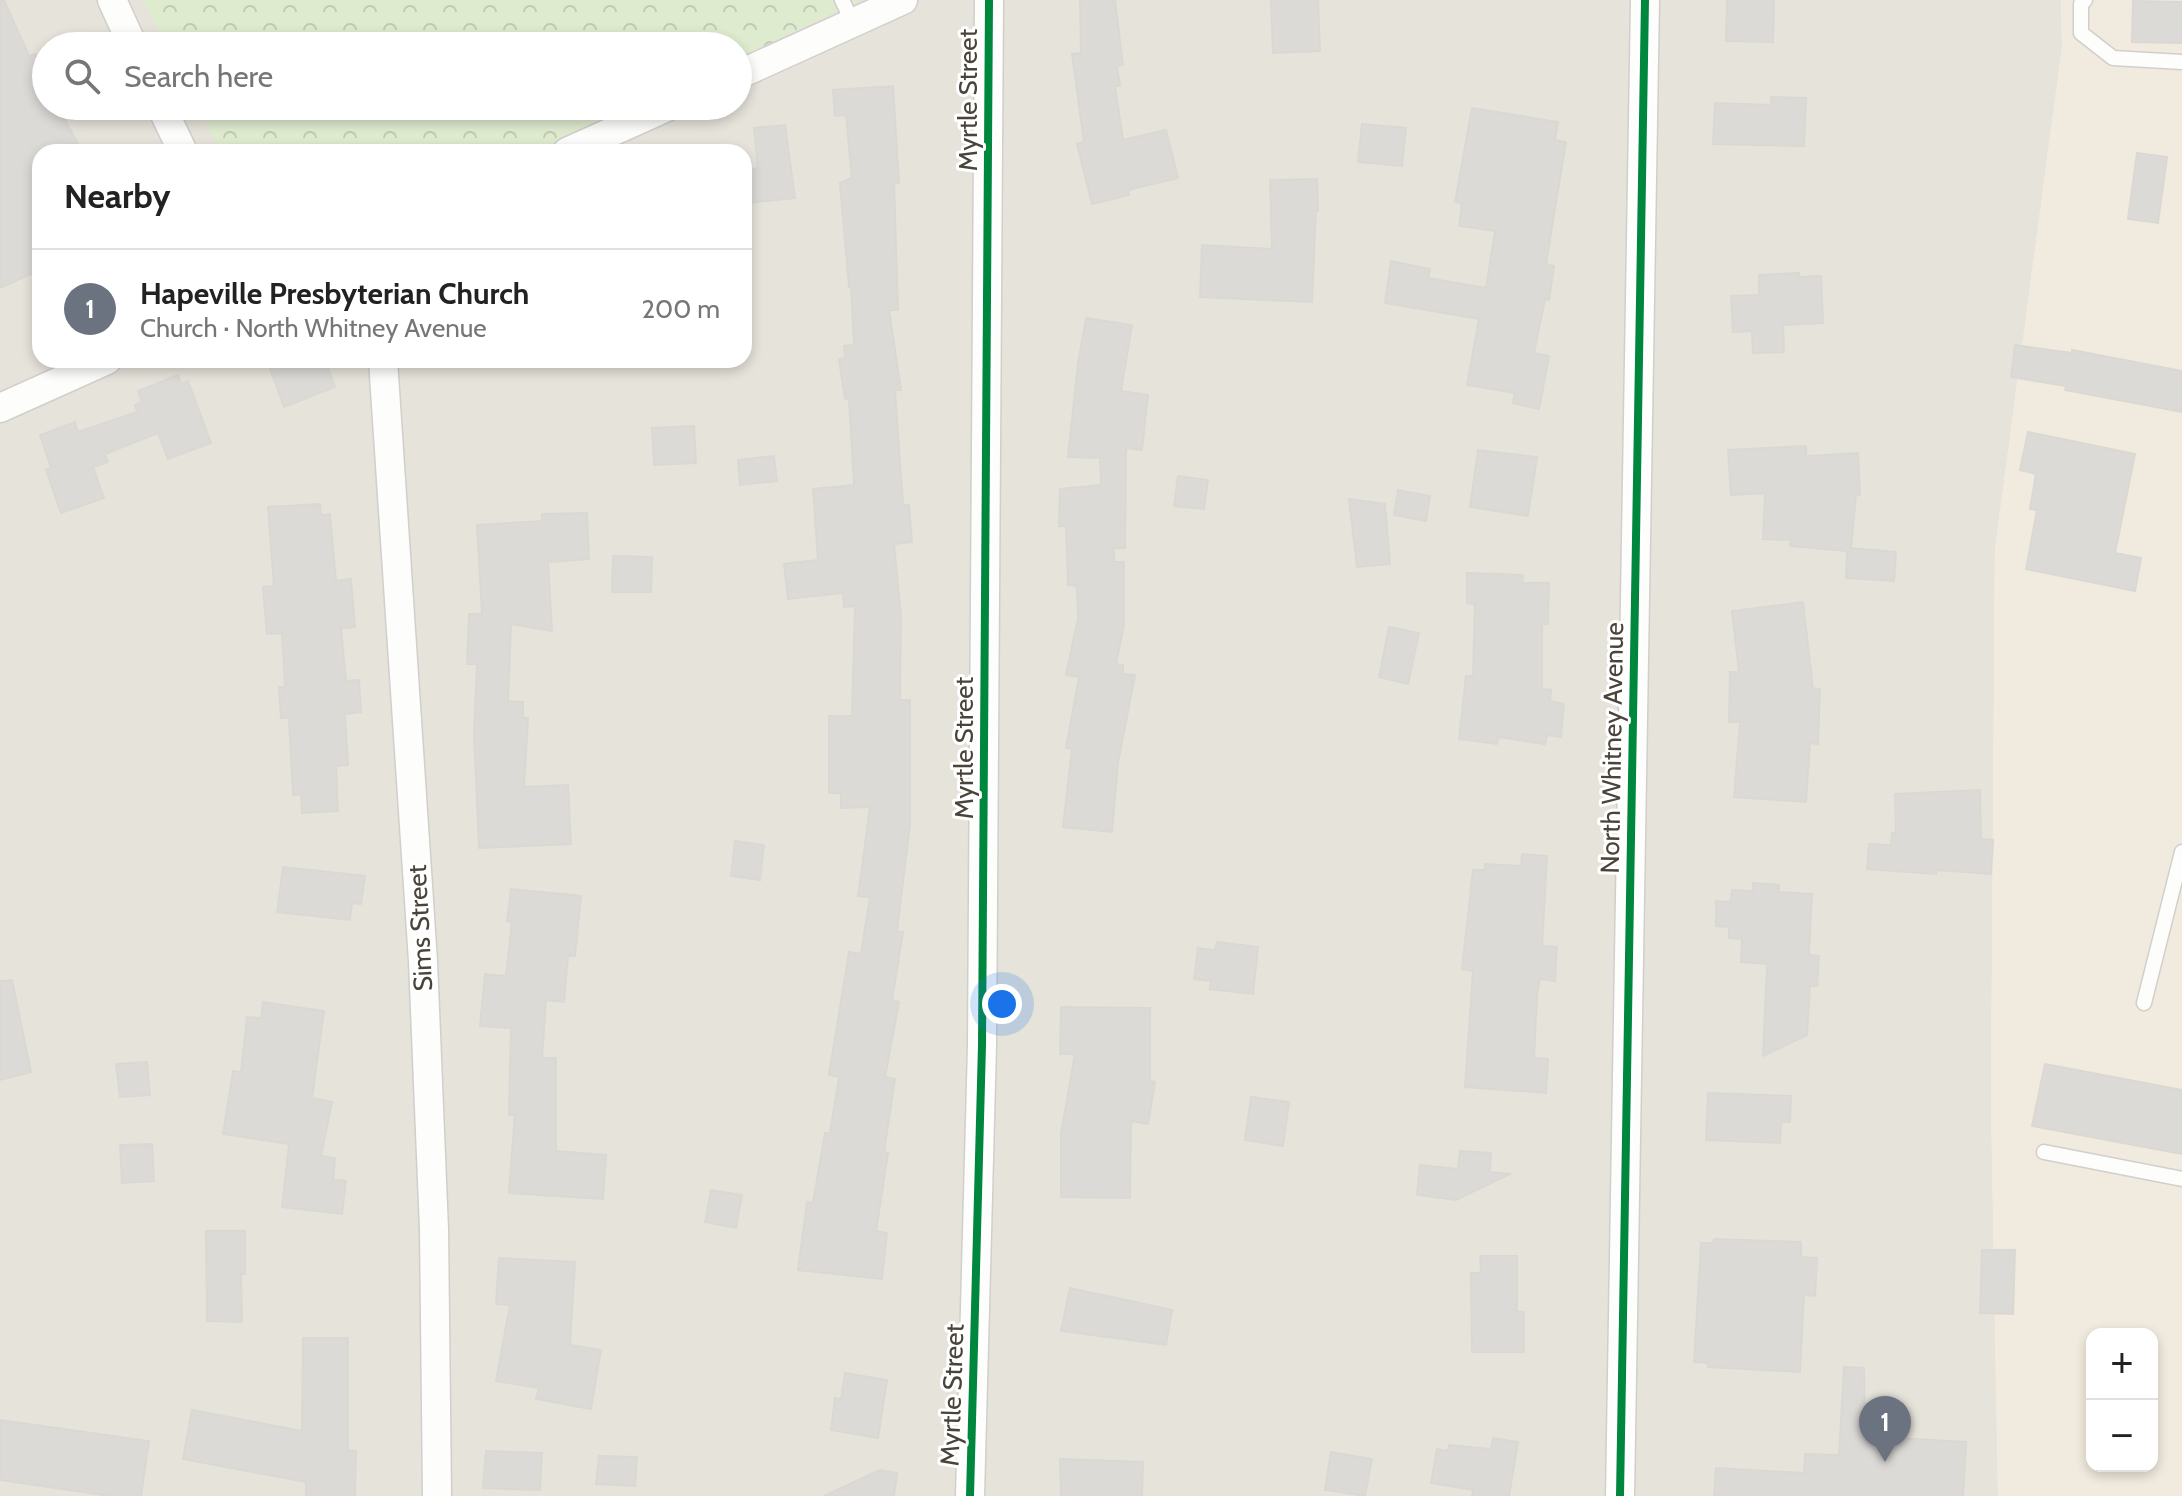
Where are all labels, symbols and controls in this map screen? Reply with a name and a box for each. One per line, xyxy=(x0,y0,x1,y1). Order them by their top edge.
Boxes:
street label: Myrtle Street xyxy=(952,28,984,171)
search box xyxy=(32,32,752,120)
icon: search xyxy=(60,54,104,98)
text: Search here xyxy=(124,58,273,95)
text: Nearby xyxy=(64,175,171,217)
text: Hapeville Presbyterian Church xyxy=(140,275,529,312)
text: 1 xyxy=(85,293,95,325)
text: 200 m xyxy=(641,293,720,325)
text: Church · North Whitney Avenue xyxy=(140,312,487,344)
street label: North Whitney Avenue xyxy=(1594,622,1630,874)
street label: Myrtle Street xyxy=(948,676,980,819)
street label: Sims Street xyxy=(401,864,439,992)
your location xyxy=(982,984,1022,1024)
street label: Myrtle Street xyxy=(934,1323,970,1467)
map controls xyxy=(2086,1328,2158,1472)
button: + xyxy=(2086,1328,2158,1400)
pin: 1 xyxy=(1859,1396,1911,1462)
button: − xyxy=(2086,1400,2158,1472)

